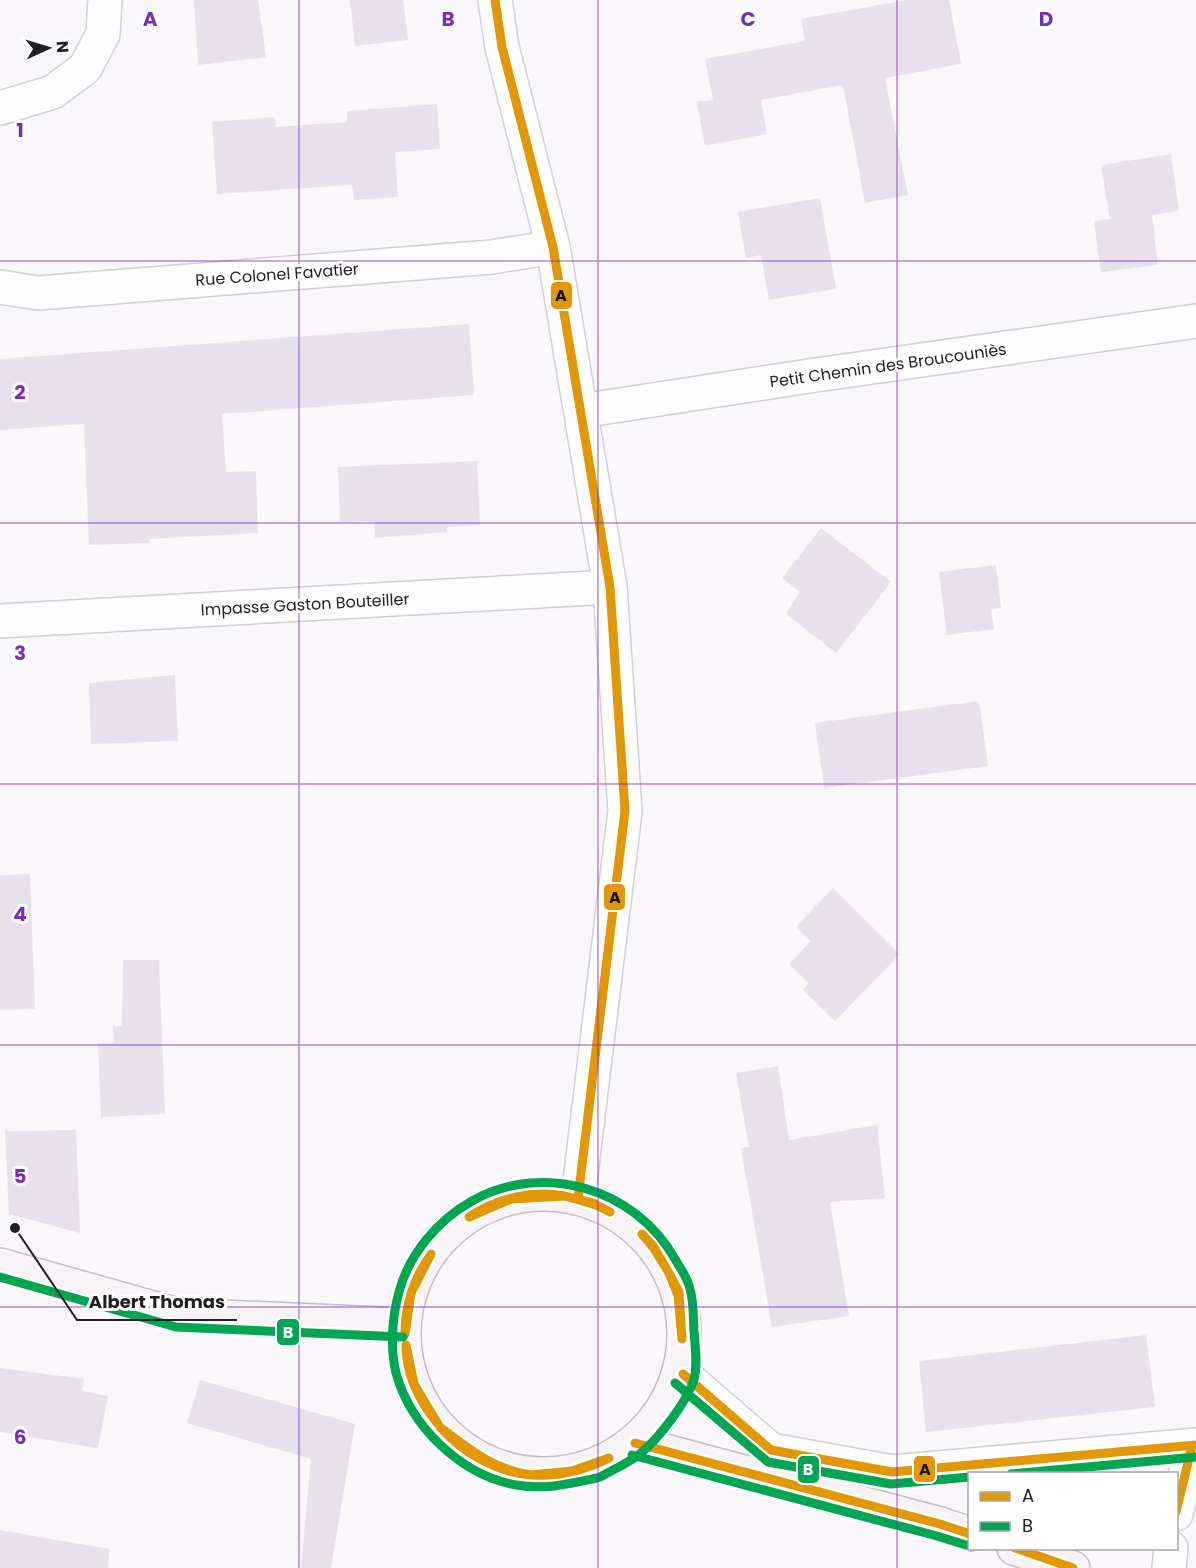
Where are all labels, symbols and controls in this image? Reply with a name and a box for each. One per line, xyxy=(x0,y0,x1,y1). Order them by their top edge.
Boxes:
text: A xyxy=(143,5,158,33)
text: B xyxy=(441,5,455,33)
text: C xyxy=(740,5,756,33)
text: D xyxy=(1039,5,1053,33)
north arrow xyxy=(18,18,78,78)
text: N xyxy=(51,40,74,54)
text: 1 xyxy=(16,116,24,144)
street label: Rue Colonel Favatier xyxy=(195,257,359,292)
line badge: A xyxy=(550,281,573,310)
text: A xyxy=(555,284,567,307)
street label: Petit Chemin des Broucouniès xyxy=(768,337,1008,393)
text: 2 xyxy=(14,378,26,406)
street label: Impasse Gaston Bouteiller xyxy=(200,588,410,621)
text: 3 xyxy=(14,639,26,667)
line badge: A xyxy=(603,883,626,911)
text: A xyxy=(609,886,621,909)
text: 4 xyxy=(13,900,27,928)
text: 5 xyxy=(14,1162,27,1190)
callout: Albert Thomas xyxy=(77,1284,237,1320)
text: Albert Thomas xyxy=(89,1289,225,1314)
line badge: B xyxy=(276,1318,300,1346)
text: B xyxy=(283,1321,293,1344)
text: 6 xyxy=(14,1423,26,1451)
line badge: B xyxy=(797,1455,820,1484)
line badge: A xyxy=(913,1455,936,1483)
text: B xyxy=(803,1458,813,1481)
text: A xyxy=(919,1458,931,1481)
legend xyxy=(968,1472,1178,1550)
text: A xyxy=(1022,1483,1034,1508)
text: B xyxy=(1022,1513,1033,1538)

